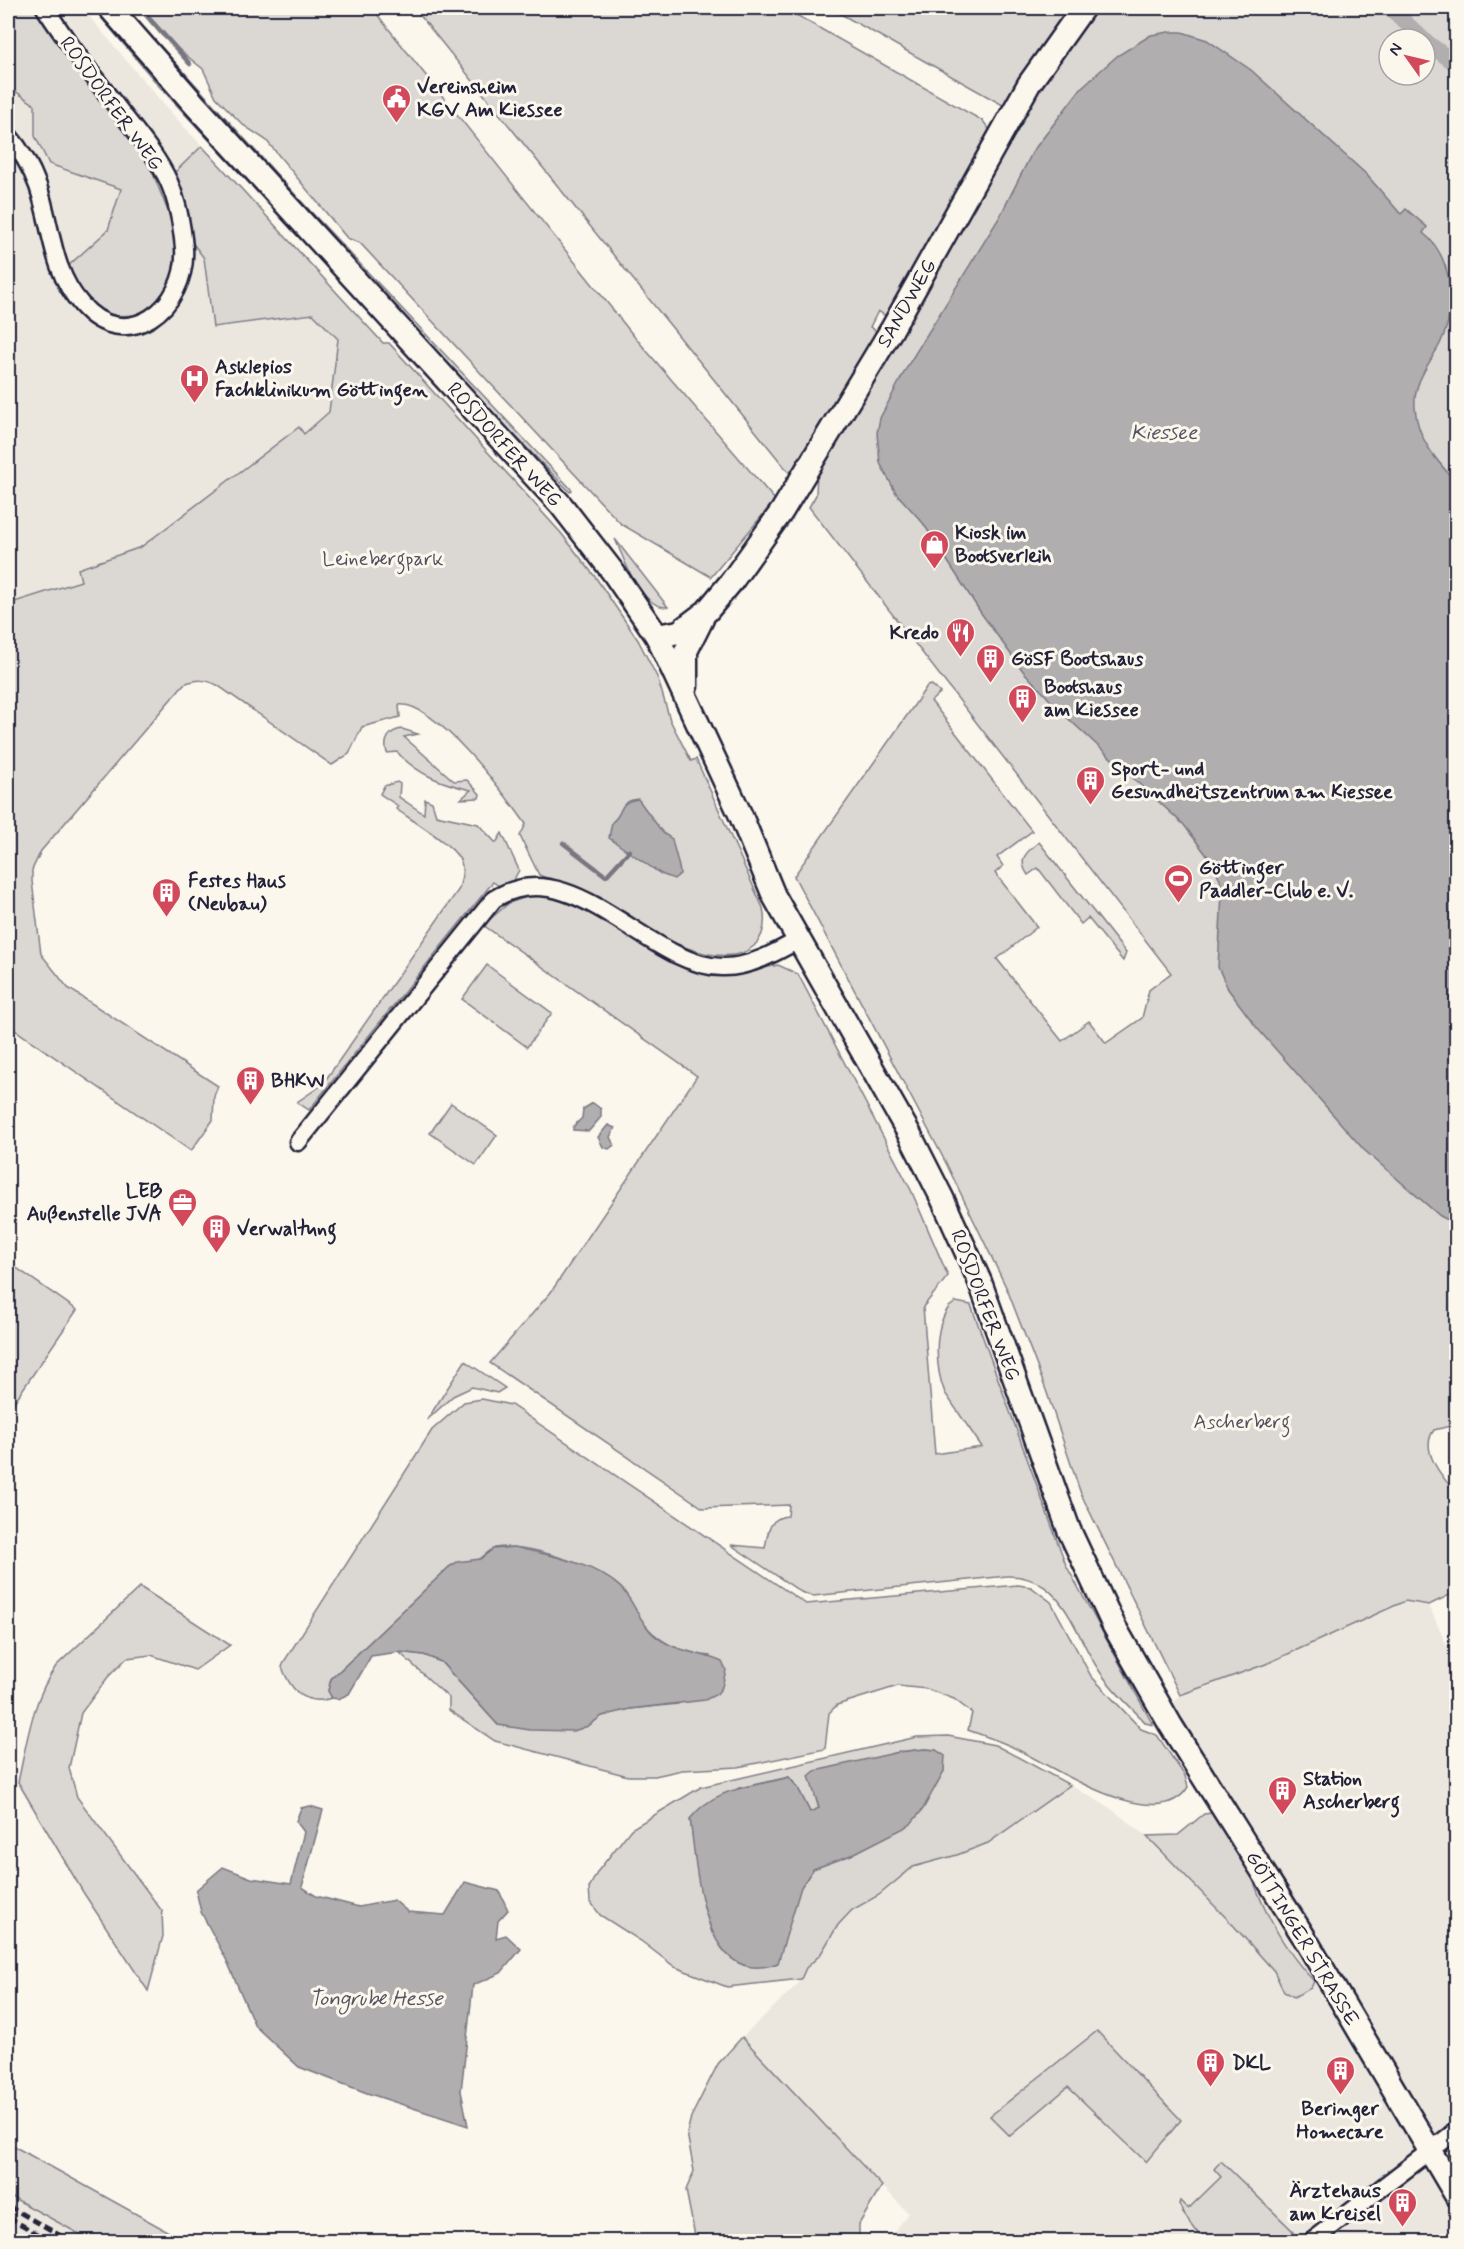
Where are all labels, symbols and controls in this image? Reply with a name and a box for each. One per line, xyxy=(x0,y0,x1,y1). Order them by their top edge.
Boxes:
north arrow xyxy=(1377,27,1437,87)
street label: ROSDORFER WEG xyxy=(53,31,169,177)
text: N xyxy=(1384,39,1407,60)
place label: Vereinsheim KGV Am Kiessee xyxy=(417,74,562,124)
public building icon: Vereinsheim KGV Am Kiessee xyxy=(380,82,412,124)
street label: SANDWEG xyxy=(871,255,944,353)
place label: Asklepios Fachklinikum Göttingen xyxy=(215,354,428,406)
hospital icon: Asklepios Fachklinikum Göttingen xyxy=(178,362,210,404)
street label: ROSDORFER WEG xyxy=(440,377,567,513)
water label: Kiessee xyxy=(1131,419,1198,447)
place label: Kiosk im Bootsverleih xyxy=(955,520,1052,570)
shop icon: Kiosk im Bootsverleih xyxy=(918,528,950,570)
park label: Leinebergpark xyxy=(322,546,444,575)
restaurant icon: Kredo xyxy=(944,616,976,658)
place label: Kredo xyxy=(889,620,939,647)
building icon: GöSF Bootshaus xyxy=(974,642,1006,684)
place label: GöSF Bootshaus xyxy=(1011,646,1144,673)
place label: Bootshaus am Kiessee xyxy=(1044,674,1139,724)
building icon: Bootshaus am Kiessee xyxy=(1007,682,1039,724)
place label: Sport- und Gesundheitszentrum am Kiessee xyxy=(1111,756,1393,806)
building icon: Sport- und Gesundheitszentrum am Kiessee xyxy=(1074,764,1106,806)
place label: Göttinger Paddler-Club e. V. xyxy=(1199,855,1353,905)
sports icon: Göttinger Paddler-Club e. V. xyxy=(1162,862,1194,904)
place label: Festes Haus (Neubau) xyxy=(188,868,286,918)
building icon: Festes Haus (Neubau) xyxy=(151,876,183,918)
building icon: BHKW xyxy=(234,1064,266,1106)
place label: BHKW xyxy=(271,1068,325,1095)
place label: LEB Außenstelle JVA xyxy=(27,1178,163,1228)
office icon: LEB Außenstelle JVA xyxy=(167,1186,199,1228)
building icon: Verwaltung xyxy=(200,1212,232,1254)
place label: Verwaltung xyxy=(237,1216,337,1245)
street label: ROSDORFER WEG xyxy=(943,1226,1026,1385)
park label: Ascherberg xyxy=(1194,1409,1290,1438)
place label: Station Ascherberg xyxy=(1303,1766,1400,1818)
building icon: Station Ascherberg xyxy=(1266,1774,1298,1816)
street label: GÖTTINGER STRASSE xyxy=(1239,1846,1365,2031)
water label: Tongrube Hesse xyxy=(309,1985,444,2015)
building icon: DKL xyxy=(1195,2046,1227,2088)
place label: DKL xyxy=(1232,2050,1271,2077)
building icon: Beringer Homecare xyxy=(1324,2054,1356,2096)
place label: Beringer Homecare xyxy=(1296,2096,1384,2146)
place label: Ärztehaus am Kreisel xyxy=(1289,2178,1381,2228)
building icon: Ärztehaus am Kreisel xyxy=(1386,2186,1418,2228)

